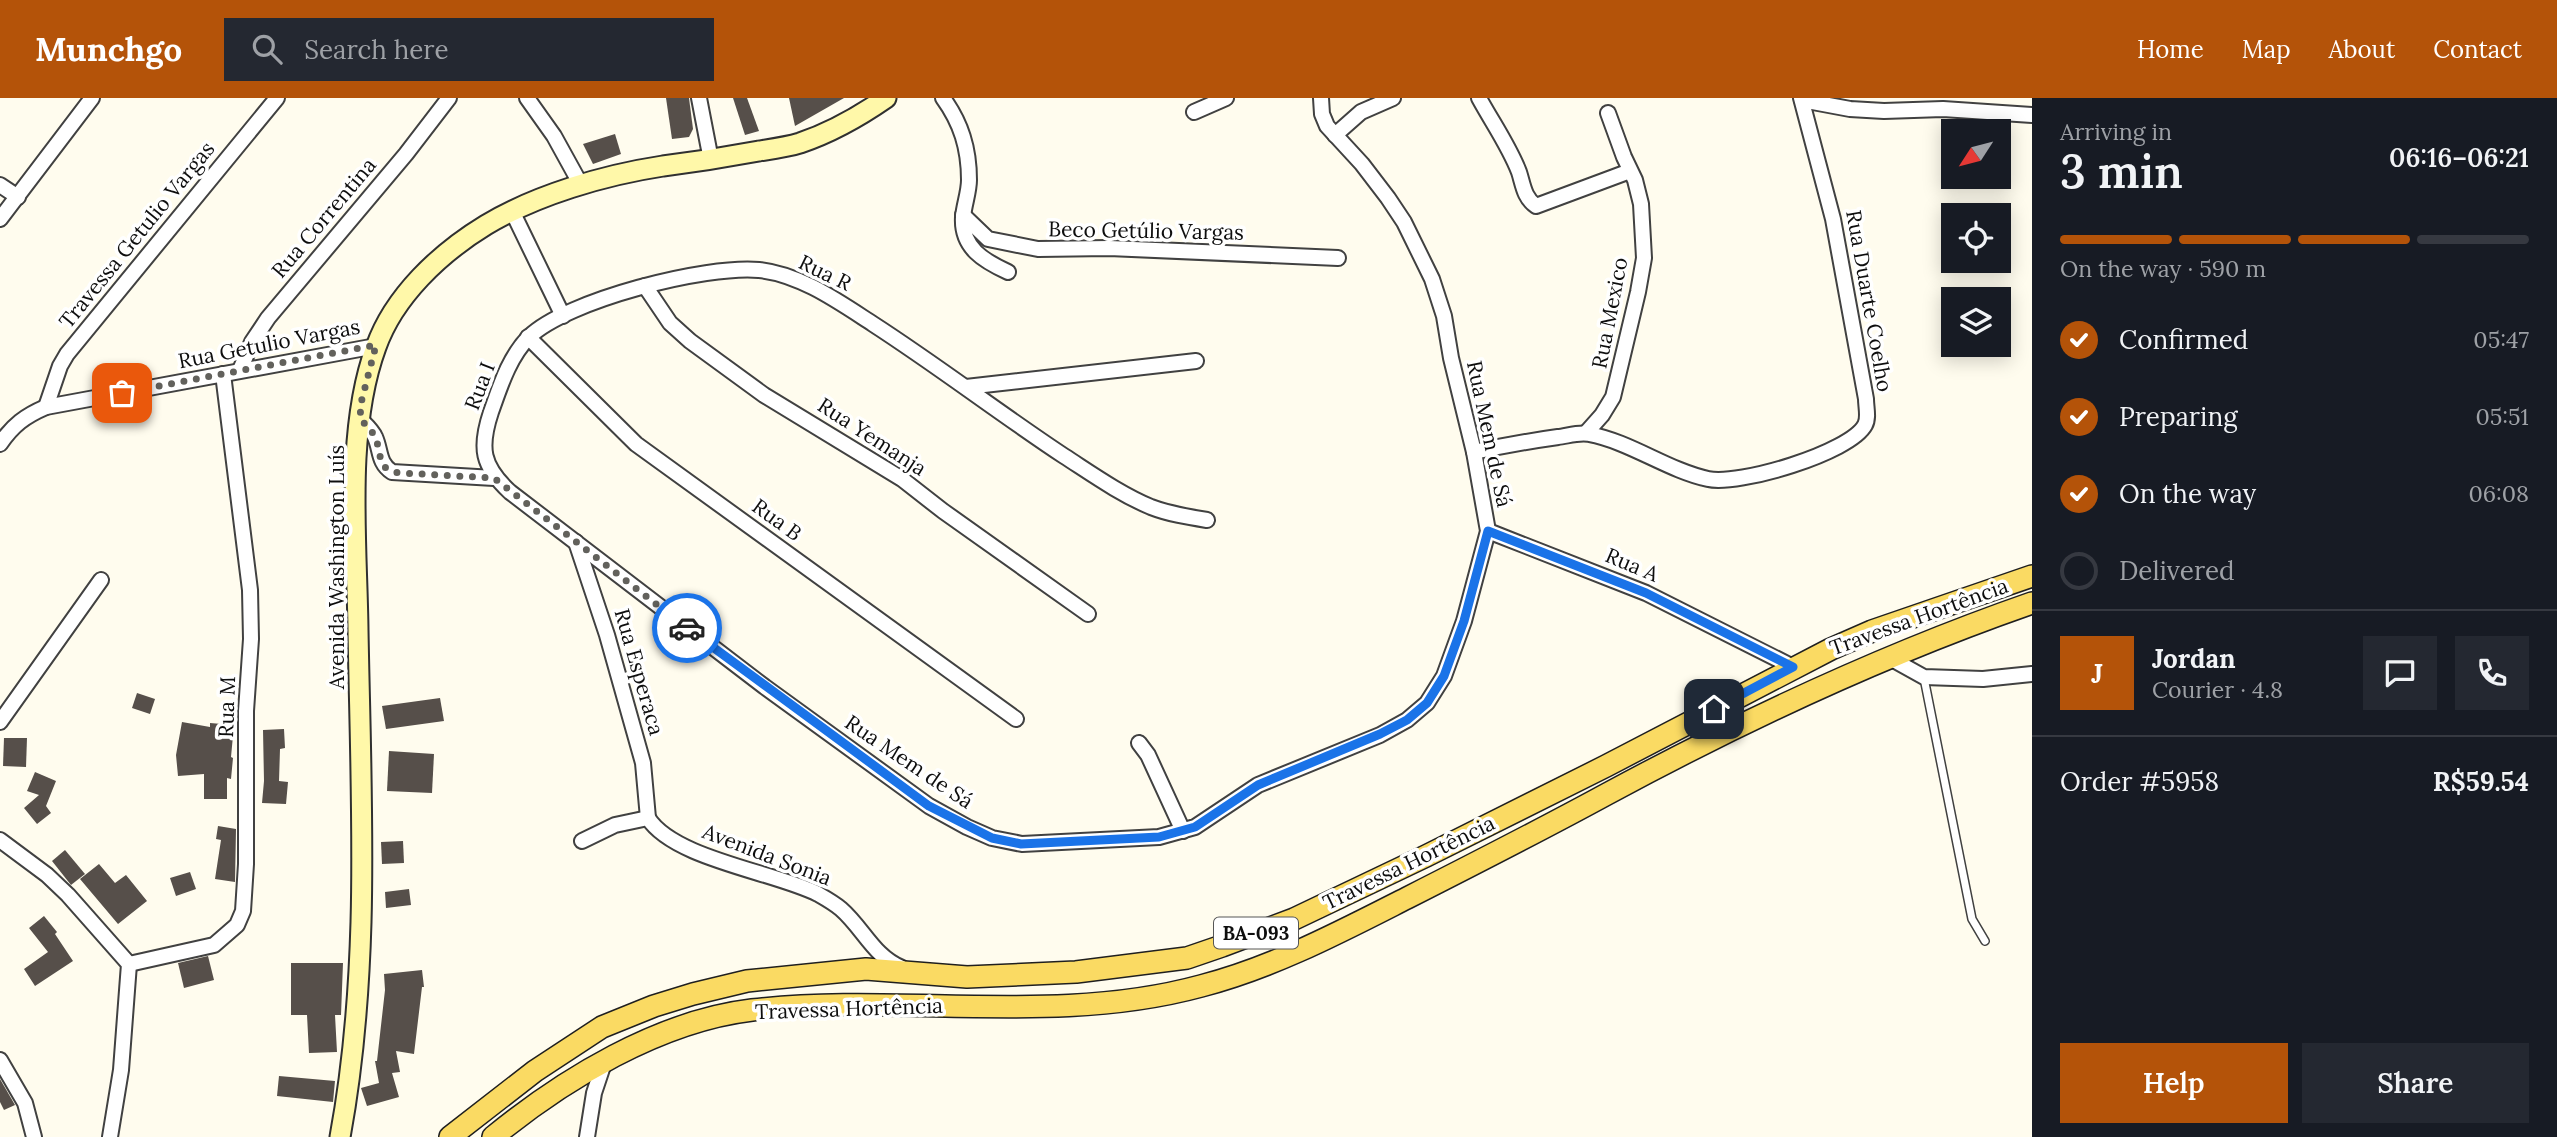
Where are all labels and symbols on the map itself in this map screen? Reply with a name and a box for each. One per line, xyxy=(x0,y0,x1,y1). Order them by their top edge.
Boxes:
north arrow xyxy=(1941,119,2011,189)
street label: Travessa Getulio Vargas xyxy=(53,136,220,334)
street label: Rua Correntina xyxy=(266,152,382,283)
street label: Rua Duarte Coelho xyxy=(1840,208,1899,394)
street label: Beco Getúlio Vargas xyxy=(1048,215,1244,246)
street label: Rua R xyxy=(794,248,857,297)
street label: Rua Mexico xyxy=(1585,255,1634,371)
street label: Rua Getulio Vargas xyxy=(176,313,362,374)
street label: Rua I xyxy=(458,358,501,414)
street label: Rua Mem de Sá xyxy=(1461,358,1518,510)
pin xyxy=(92,363,152,423)
street label: Rua Yemanja xyxy=(813,391,932,482)
street label: Avenida Washington Luís xyxy=(323,445,350,690)
street label: Rua B xyxy=(747,492,808,547)
street label: Rua A xyxy=(1601,541,1664,588)
street label: Travessa Hortência xyxy=(1826,572,2012,661)
courier xyxy=(652,593,722,663)
street label: Rua Esperaca xyxy=(609,605,670,738)
street label: Rua M xyxy=(212,676,241,738)
pin xyxy=(1684,679,1744,739)
street label: Rua Mem de Sá xyxy=(840,709,979,815)
street label: Travessa Hortência xyxy=(1318,809,1499,916)
street label: Avenida Sonia xyxy=(698,817,836,892)
road number: BA-093 xyxy=(1214,918,1298,948)
street label: Travessa Hortência xyxy=(755,992,944,1025)

